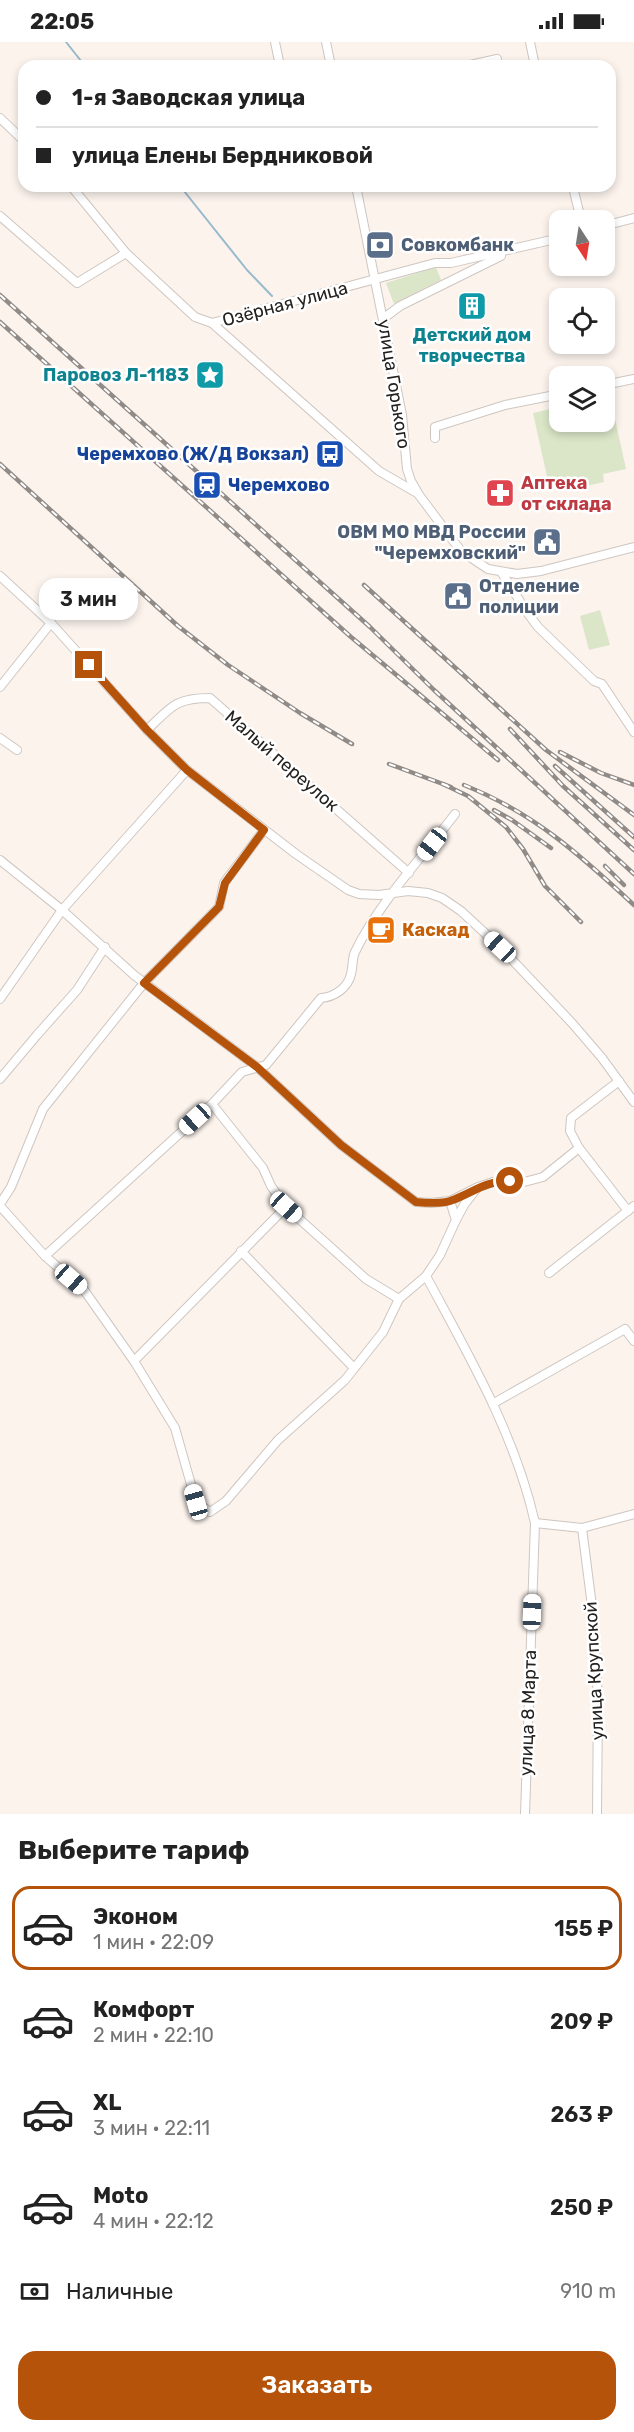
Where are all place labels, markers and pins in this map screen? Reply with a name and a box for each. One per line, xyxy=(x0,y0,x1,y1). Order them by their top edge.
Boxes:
bank icon: Совкомбанк xyxy=(364,229,396,261)
place label: Совкомбанк xyxy=(401,234,514,256)
building icon: Детский дом творчества xyxy=(456,290,488,322)
place label: Детский дом творчества xyxy=(413,324,531,367)
place icon: Паровоз Л-1183 xyxy=(194,359,226,391)
place label: Паровоз Л-1183 xyxy=(43,364,189,386)
bus stop icon: Черемхово (Ж/Д Вокзал) xyxy=(314,438,346,470)
place label: Черемхово (Ж/Д Вокзал) xyxy=(77,443,309,465)
station icon: Черемхово xyxy=(191,469,223,501)
place label: Аптека от склада xyxy=(521,472,612,515)
place label: Черемхово xyxy=(228,474,330,496)
pharmacy icon: Аптека от склада xyxy=(484,477,516,509)
place label: ОВМ МО МВД России "Черемховский" xyxy=(337,521,526,564)
public building icon: ОВМ МО МВД России "Черемховский" xyxy=(531,526,563,558)
place label: Отделение полиции xyxy=(479,575,580,618)
public building icon: Отделение полиции xyxy=(442,580,474,612)
cafe icon: Каскад xyxy=(365,914,397,946)
place label: Каскад xyxy=(402,919,469,941)

